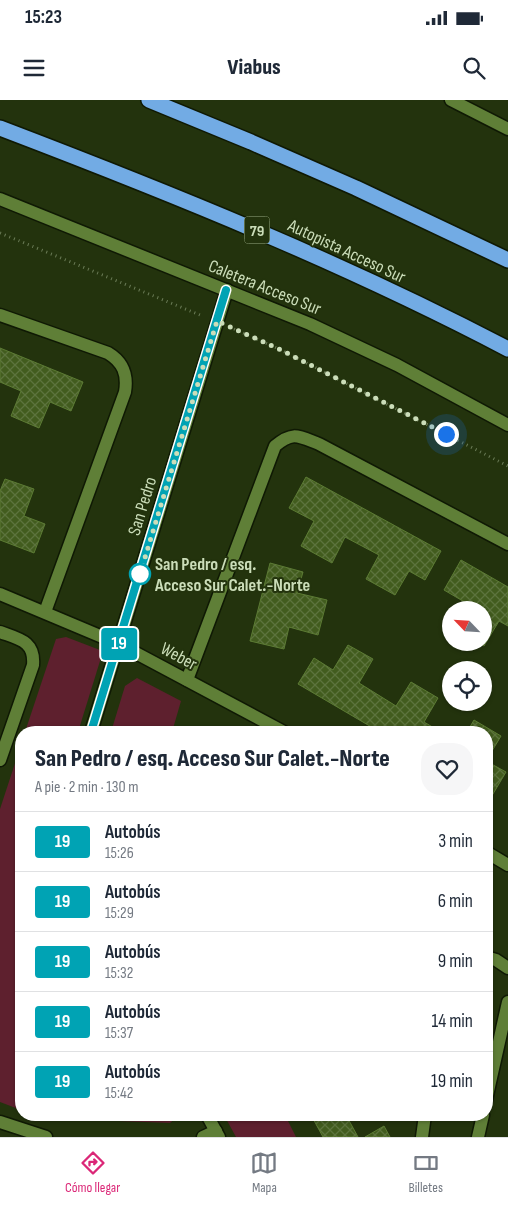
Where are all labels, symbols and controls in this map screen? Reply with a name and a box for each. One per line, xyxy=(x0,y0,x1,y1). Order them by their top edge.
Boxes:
text: 15:23 xyxy=(25,6,62,29)
icon: menu xyxy=(20,54,48,82)
text: Viabus xyxy=(227,54,281,81)
icon: search xyxy=(460,54,488,82)
street label: Autopista Acceso Sur xyxy=(284,215,409,288)
road number: 79 xyxy=(244,216,270,244)
street label: Caletera Acceso Sur xyxy=(205,255,324,320)
your location xyxy=(434,422,459,447)
street label: San Pedro xyxy=(124,474,161,538)
place label: San Pedro / esq. Acceso Sur Calet.-Norte xyxy=(154,554,310,596)
marker: San Pedro / esq. Acceso Sur Calet.-Norte xyxy=(129,563,151,585)
north arrow xyxy=(442,601,492,651)
map controls xyxy=(442,601,492,711)
line badge: 19 xyxy=(96,628,142,660)
text: 19 xyxy=(111,633,127,654)
street label: Weber xyxy=(157,638,201,675)
button: locate xyxy=(442,661,492,711)
button: heart xyxy=(421,743,473,795)
text: San Pedro / esq. Acceso Sur Calet.-Norte xyxy=(35,744,390,773)
text: A pie · 2 min · 130 m xyxy=(35,778,138,797)
text: Autobús xyxy=(105,821,161,844)
text: 3 min xyxy=(438,830,473,853)
text: 19 xyxy=(55,831,70,852)
text: 15:26 xyxy=(105,844,134,863)
text: Autobús xyxy=(105,881,161,904)
text: 6 min xyxy=(438,890,473,913)
text: 19 xyxy=(55,891,70,912)
text: 15:29 xyxy=(105,904,134,923)
text: Autobús xyxy=(105,941,161,964)
text: 9 min xyxy=(438,950,473,973)
text: 19 xyxy=(55,951,70,972)
text: 15:32 xyxy=(105,964,133,983)
text: Autobús xyxy=(105,1001,161,1024)
text: 14 min xyxy=(432,1010,473,1033)
text: 19 xyxy=(55,1011,70,1032)
text: 15:37 xyxy=(105,1024,133,1043)
text: Autobús xyxy=(105,1061,161,1084)
text: 19 min xyxy=(431,1070,473,1093)
text: 19 xyxy=(55,1071,70,1092)
text: 15:42 xyxy=(105,1084,133,1103)
tab: Cómo llegar xyxy=(65,1149,120,1196)
tab: Mapa xyxy=(250,1149,278,1196)
tab: Billetes xyxy=(408,1149,443,1196)

